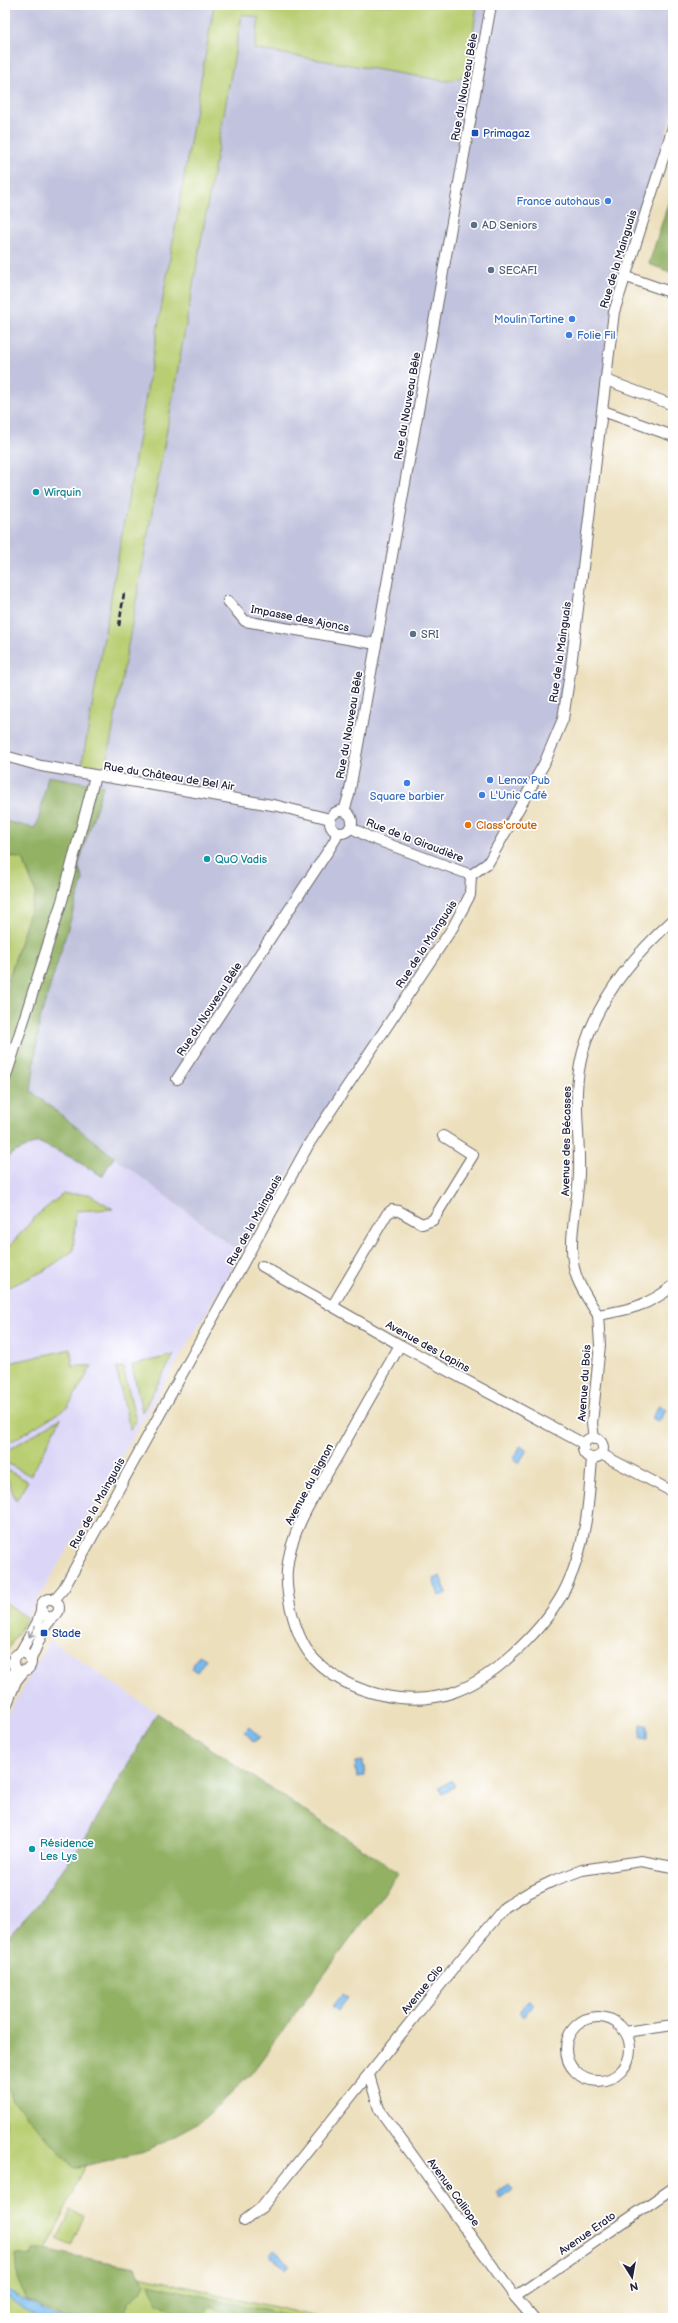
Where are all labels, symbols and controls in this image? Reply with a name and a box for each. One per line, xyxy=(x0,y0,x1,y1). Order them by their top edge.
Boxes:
street label: Rue du Nouveau Bêle xyxy=(449,32,480,142)
place label: Primagaz xyxy=(483,127,530,140)
marker: Primagaz xyxy=(470,128,480,138)
place label: France autohaus xyxy=(516,195,601,208)
marker: France autohaus xyxy=(603,196,613,206)
street label: Rue de la Mainguais xyxy=(597,208,640,310)
place label: AD Seniors xyxy=(482,219,538,232)
marker: AD Seniors xyxy=(469,220,479,230)
place label: SECAFI xyxy=(499,264,538,277)
marker: SECAFI xyxy=(486,265,496,275)
place label: Moulin Tartine xyxy=(494,313,564,326)
marker: Moulin Tartine xyxy=(567,314,577,324)
place label: Folie Fil xyxy=(577,329,616,342)
marker: Folie Fil xyxy=(564,330,574,340)
street label: Rue du Nouveau Bêle xyxy=(392,351,423,461)
place label: Wirquin xyxy=(44,486,81,499)
marker: Wirquin xyxy=(31,487,41,497)
street label: Rue de la Mainguais xyxy=(547,600,574,703)
street label: Impasse des Ajoncs xyxy=(250,603,351,635)
place label: SRI xyxy=(421,628,439,641)
marker: SRI xyxy=(408,629,418,639)
street label: Rue du Nouveau Bêle xyxy=(334,670,365,780)
street label: Rue du Château de Bel Air xyxy=(103,760,236,793)
place label: Lenox Pub xyxy=(498,774,550,787)
marker: Lenox Pub xyxy=(485,775,495,785)
marker: Square barbier xyxy=(402,778,412,788)
place label: L'Unic Café xyxy=(490,789,548,802)
place label: Square barbier xyxy=(370,790,445,803)
marker: L'Unic Café xyxy=(477,790,487,800)
street label: Rue de la Giraudière xyxy=(364,816,466,865)
place label: Class'croute xyxy=(476,819,538,832)
marker: Class'croute xyxy=(463,820,473,830)
place label: QuO Vadis xyxy=(215,853,268,866)
marker: QuO Vadis xyxy=(202,854,212,864)
street label: Rue de la Mainguais xyxy=(393,897,460,991)
street label: Rue du Nouveau Bêle xyxy=(174,959,245,1059)
street label: Avenue des Bécasses xyxy=(559,1085,574,1196)
street label: Rue de la Mainguais xyxy=(224,1172,285,1268)
street label: Avenue des Lapins xyxy=(384,1318,472,1375)
street label: Avenue du Bois xyxy=(575,1344,594,1422)
street label: Avenue du Bignon xyxy=(282,1441,336,1527)
street label: Rue de la Mainguais xyxy=(67,1455,128,1551)
one-way arrow xyxy=(28,1626,36,1638)
place label: Stade xyxy=(52,1627,81,1640)
marker: Stade xyxy=(39,1628,49,1638)
place label: Résidence Les Lys xyxy=(40,1837,94,1863)
marker: Résidence Les Lys xyxy=(27,1844,37,1854)
street label: Avenue Clio xyxy=(399,1962,446,2016)
street label: Avenue Calliope xyxy=(425,2156,483,2229)
street label: Avenue Erato xyxy=(556,2209,618,2258)
north arrow xyxy=(612,2257,652,2297)
text: N xyxy=(629,2279,639,2293)

